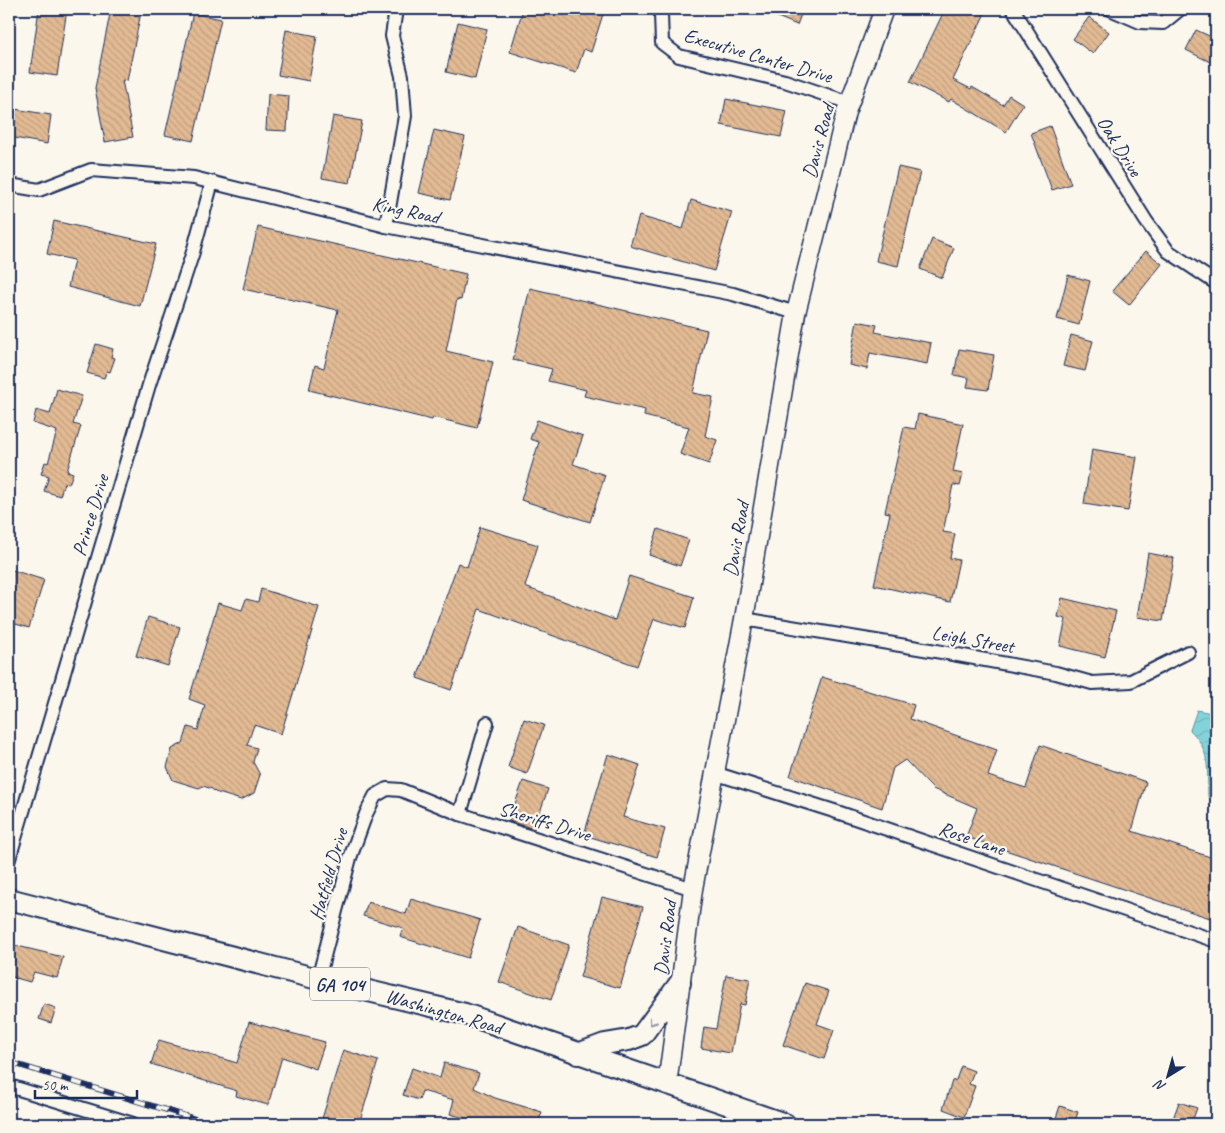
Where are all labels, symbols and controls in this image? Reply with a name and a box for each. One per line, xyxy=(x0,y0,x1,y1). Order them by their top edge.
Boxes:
street label: Executive Center Drive xyxy=(681,22,836,89)
street label: Davis Road xyxy=(797,98,841,181)
street label: Oak Drive xyxy=(1091,111,1149,182)
street label: King Road xyxy=(370,191,445,230)
street label: Prince Drive xyxy=(66,470,115,559)
street label: Davis Road xyxy=(718,497,756,578)
street label: Leigh Street xyxy=(930,620,1018,659)
street label: Sheriffs Drive xyxy=(496,796,595,848)
street label: Rose Lane xyxy=(936,816,1009,862)
street label: Hatfield Drive xyxy=(303,824,354,923)
street label: Davis Road xyxy=(648,896,683,977)
road number: GA 104 xyxy=(310,968,370,1001)
street label: Washington Road xyxy=(383,983,508,1041)
one-way arrow xyxy=(649,1016,658,1026)
north arrow xyxy=(1142,1050,1192,1100)
scale bar xyxy=(35,1068,138,1100)
text: N xyxy=(1150,1075,1169,1095)
text: 50 m xyxy=(42,1076,69,1095)

